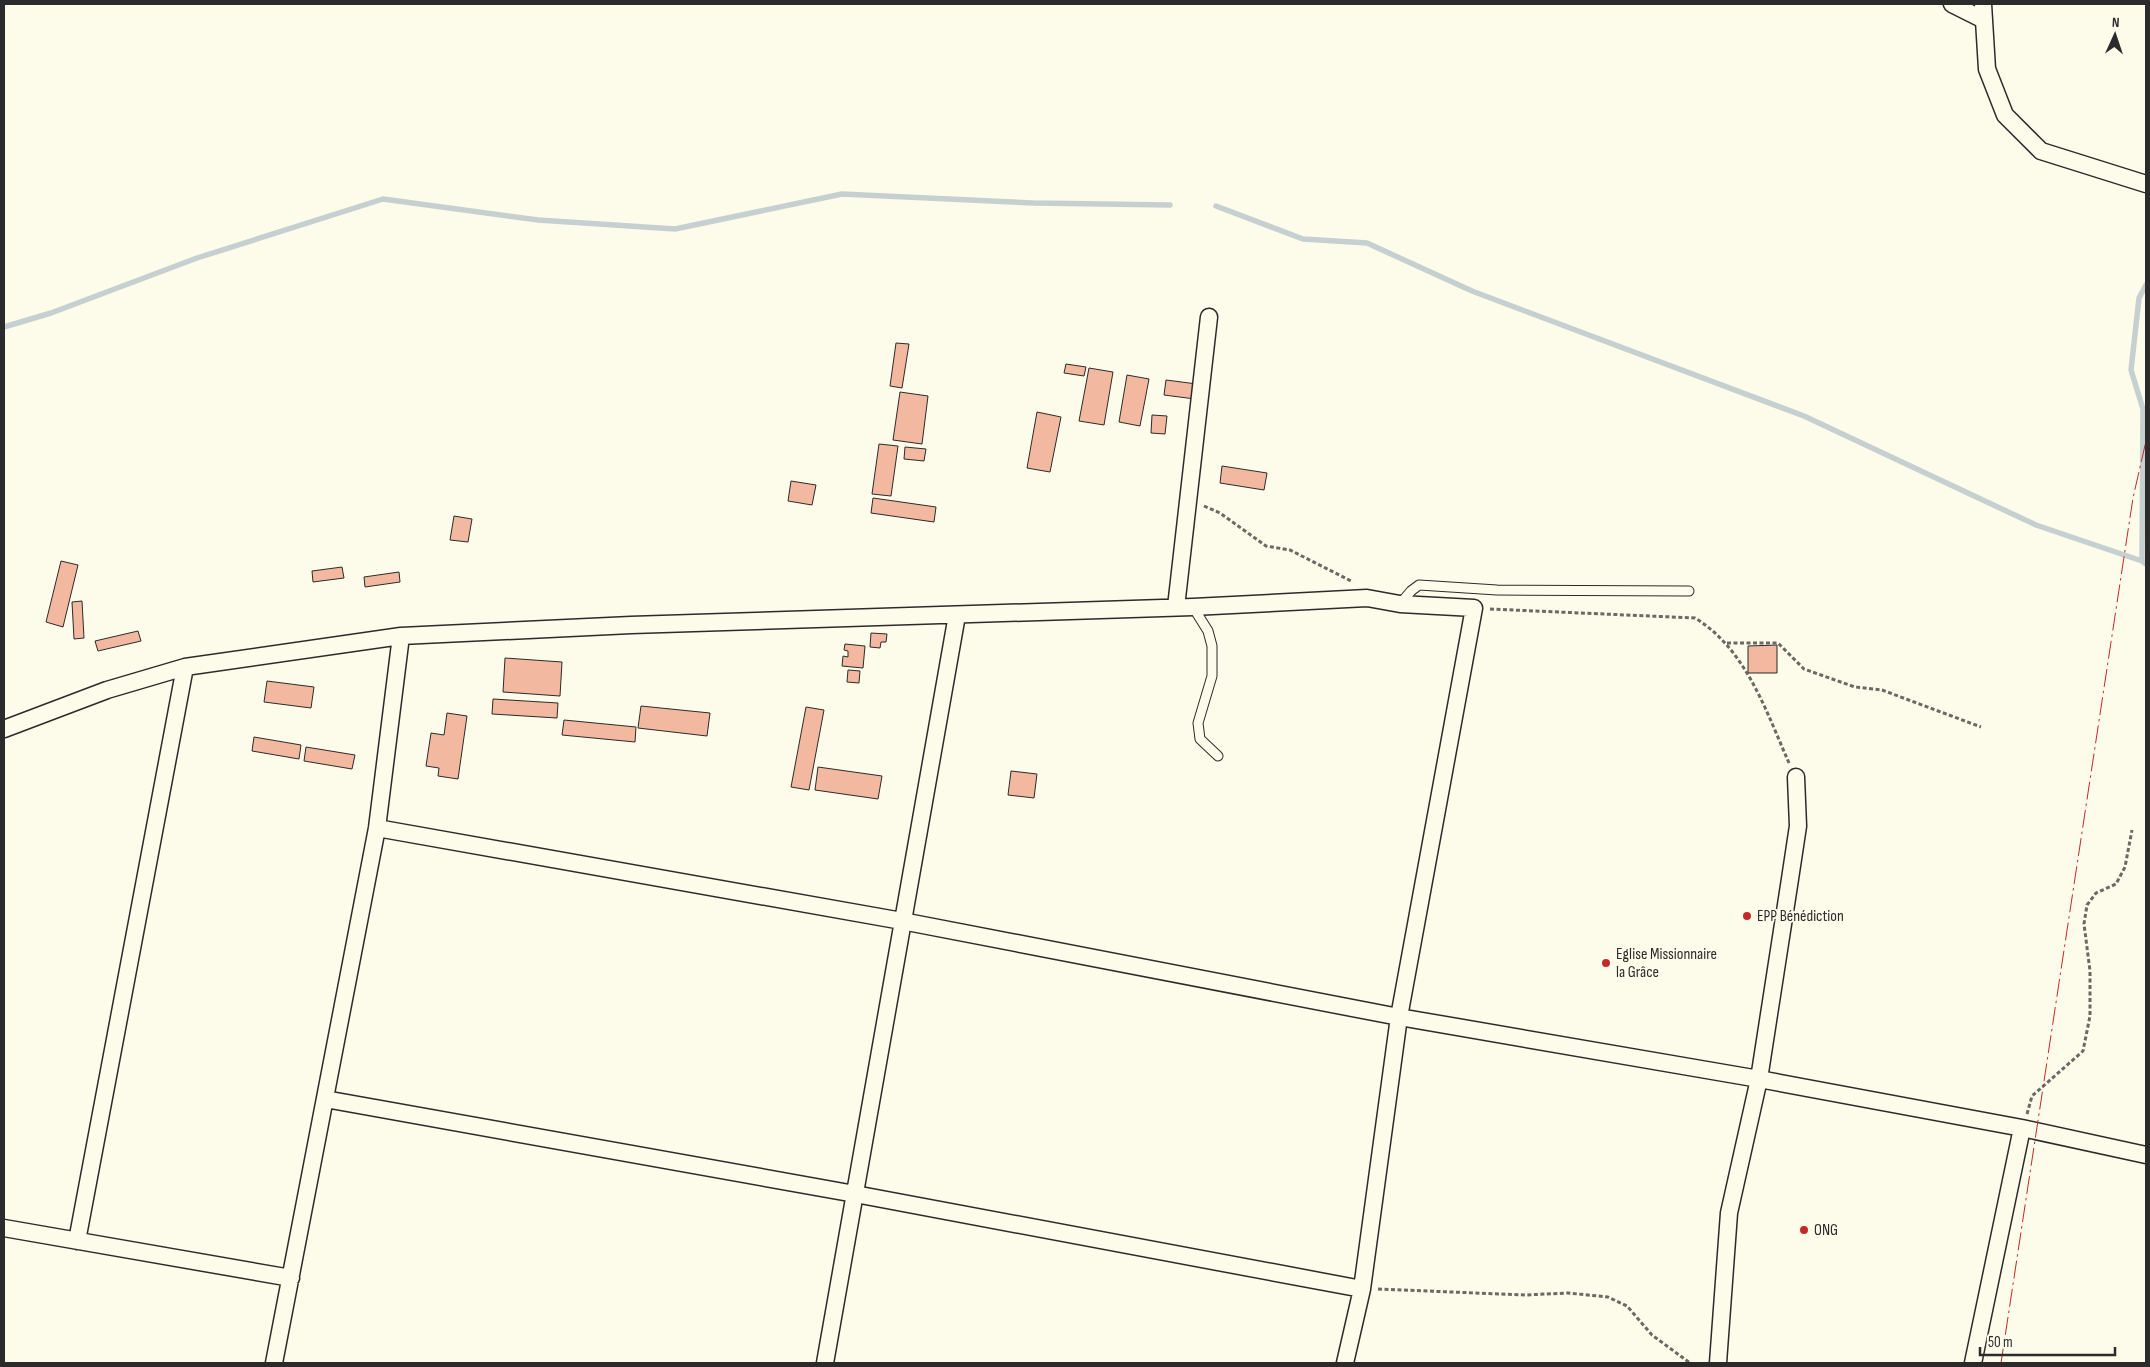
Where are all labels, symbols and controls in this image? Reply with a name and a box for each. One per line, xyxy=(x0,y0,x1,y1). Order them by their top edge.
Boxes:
north arrow xyxy=(2090,10,2140,60)
text: N xyxy=(2111,14,2120,31)
place label: EPP Bénédiction xyxy=(1757,907,1844,926)
marker: EPP Bénédiction xyxy=(1741,910,1753,922)
place label: Eglise Missionnaire la Grâce xyxy=(1616,945,1717,982)
marker: Eglise Missionnaire la Grâce xyxy=(1600,957,1612,969)
place label: ONG xyxy=(1814,1221,1838,1240)
marker: ONG xyxy=(1798,1224,1810,1236)
scale bar xyxy=(1980,1324,2115,1356)
text: 50 m xyxy=(1988,1333,2013,1352)

